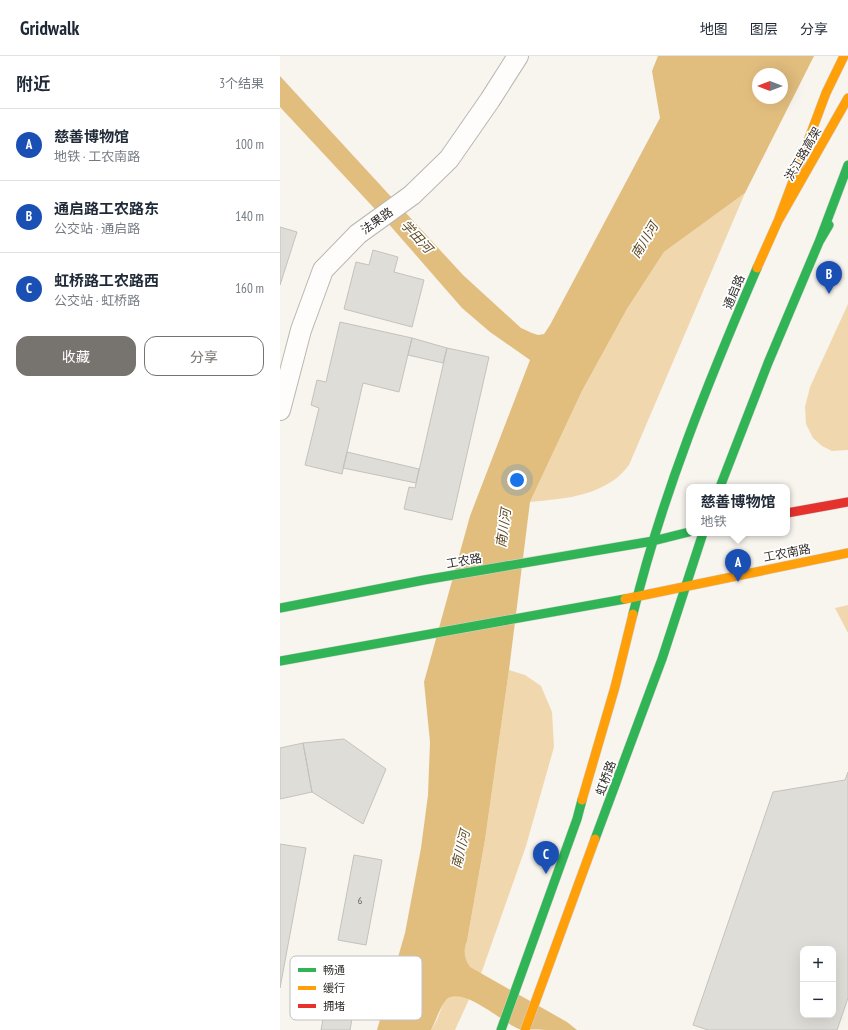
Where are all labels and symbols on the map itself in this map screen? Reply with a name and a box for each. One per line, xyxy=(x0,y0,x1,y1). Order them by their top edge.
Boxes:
north arrow xyxy=(752,68,788,104)
street label: 洪江路高架 xyxy=(781,124,824,183)
street label: 法果路 xyxy=(358,204,396,237)
water label: 学田河 xyxy=(397,216,438,259)
water label: 南川河 xyxy=(627,217,663,261)
pin: B xyxy=(816,261,842,294)
street label: 通启路 xyxy=(720,272,747,311)
your location xyxy=(507,470,527,490)
water label: 南川河 xyxy=(492,505,515,549)
street label: 工农南路 xyxy=(762,541,812,564)
pin: A xyxy=(725,549,751,582)
street label: 工农路 xyxy=(445,550,483,571)
street label: 虹桥路 xyxy=(592,758,619,797)
water label: 南川河 xyxy=(448,825,474,870)
pin: C xyxy=(533,841,559,874)
house number: 6 xyxy=(358,894,363,907)
legend xyxy=(290,956,422,1020)
text: 畅通 xyxy=(323,963,345,977)
text: 缓行 xyxy=(323,981,345,995)
text: 拥堵 xyxy=(323,999,345,1013)

